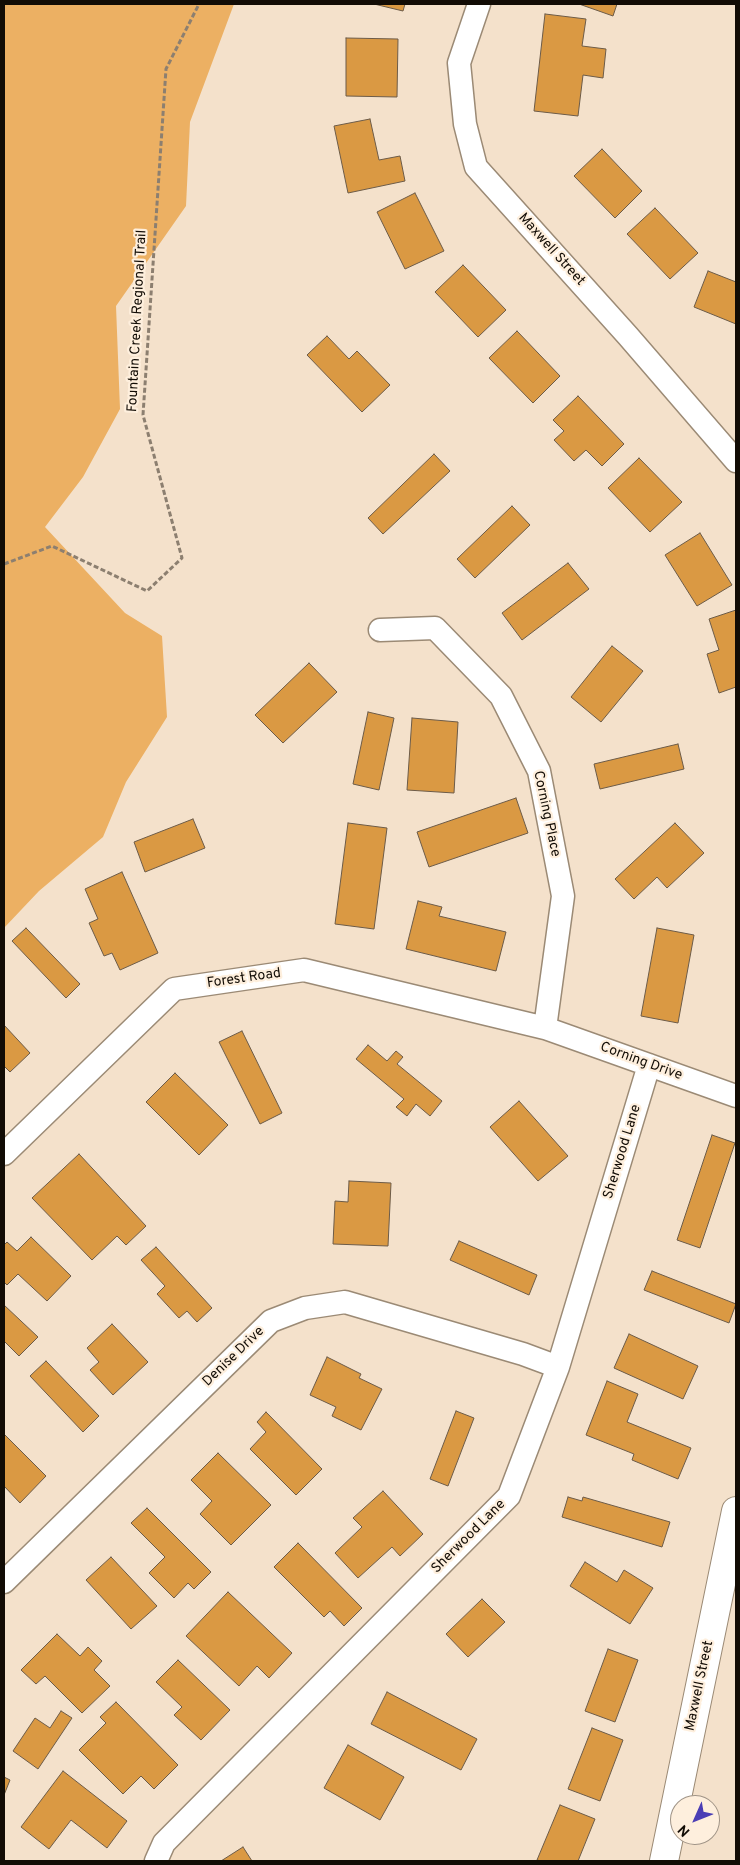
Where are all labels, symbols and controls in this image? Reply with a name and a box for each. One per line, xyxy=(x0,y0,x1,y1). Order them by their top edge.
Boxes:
street label: Maxwell Street xyxy=(514,210,588,290)
street label: Fountain Creek Regional Trail xyxy=(125,229,151,413)
street label: Corning Place xyxy=(529,769,563,859)
street label: Forest Road xyxy=(206,966,282,992)
street label: Corning Drive xyxy=(598,1039,684,1085)
street label: Sherwood Lane xyxy=(601,1103,645,1201)
street label: Denise Drive xyxy=(200,1324,268,1390)
street label: Sherwood Lane xyxy=(429,1497,509,1577)
street label: Maxwell Street xyxy=(682,1639,718,1733)
north arrow xyxy=(670,1795,720,1845)
text: N xyxy=(675,1821,694,1840)

